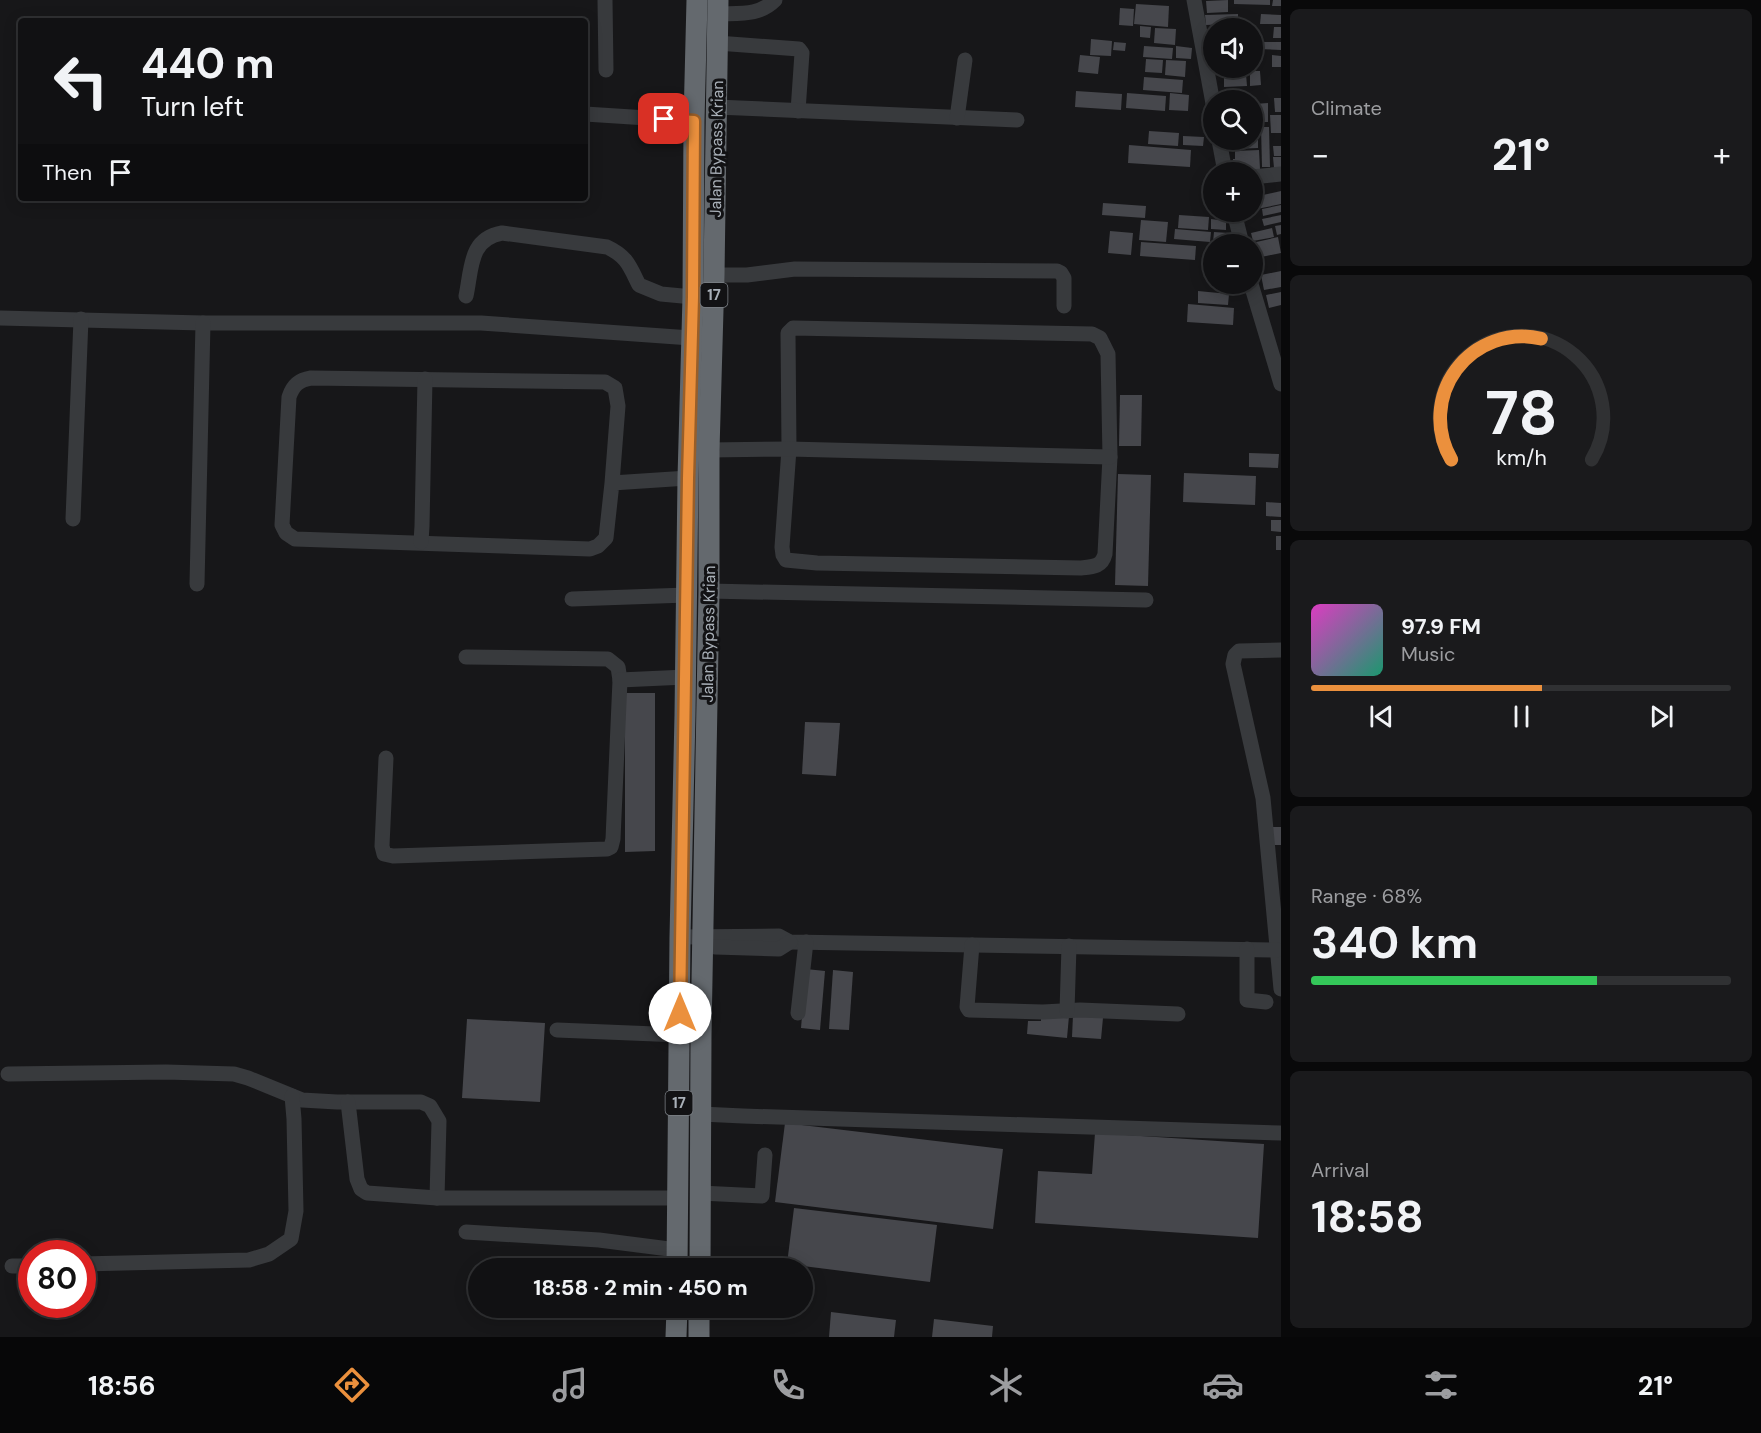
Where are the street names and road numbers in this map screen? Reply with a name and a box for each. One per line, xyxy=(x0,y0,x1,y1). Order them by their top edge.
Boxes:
street label: Jalan Bypass Krian xyxy=(705,80,728,218)
road number: 17 xyxy=(700,283,728,307)
street label: Jalan Bypass Krian xyxy=(697,565,720,703)
road number: 17 xyxy=(666,1091,692,1115)

